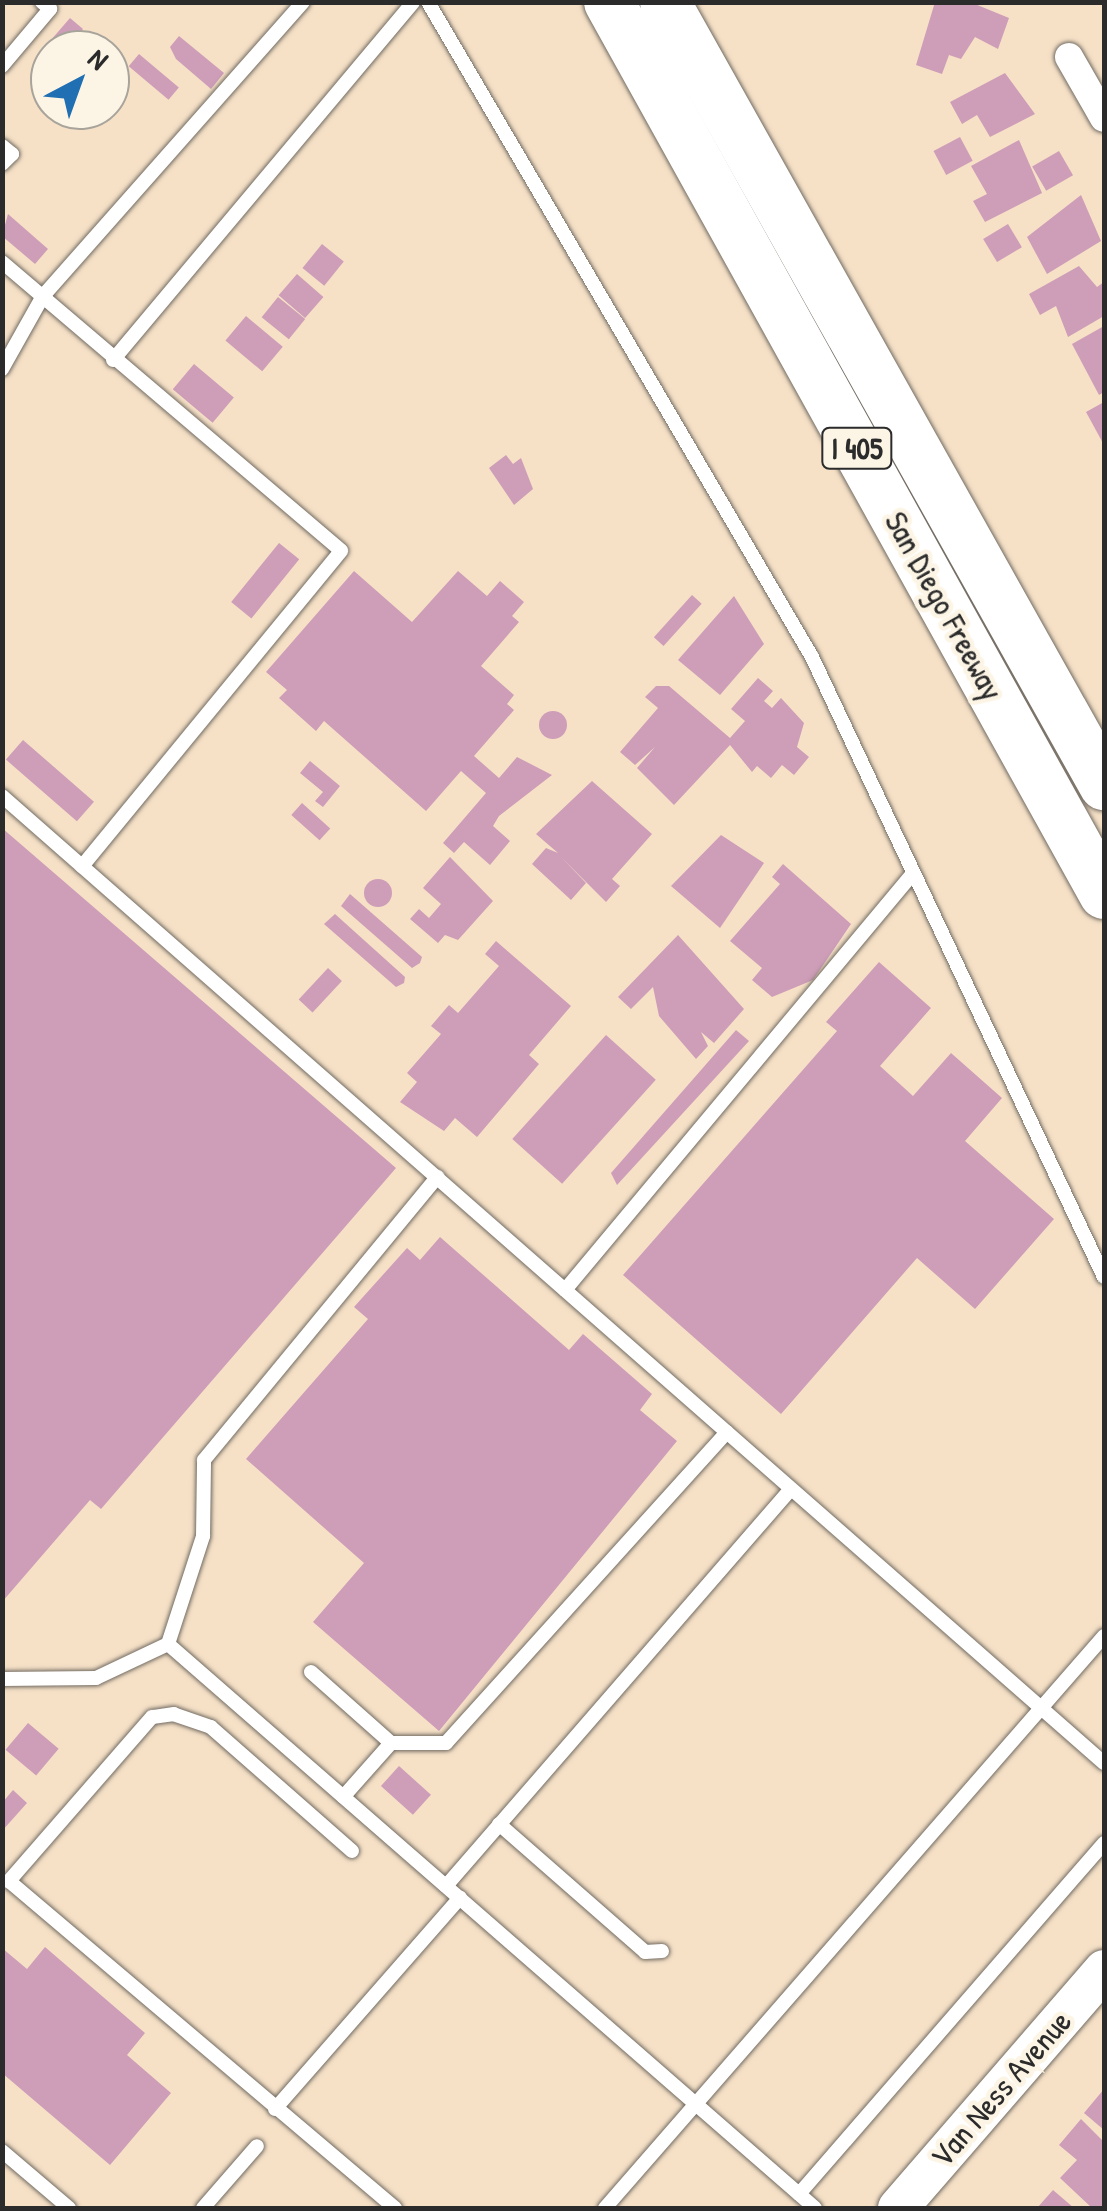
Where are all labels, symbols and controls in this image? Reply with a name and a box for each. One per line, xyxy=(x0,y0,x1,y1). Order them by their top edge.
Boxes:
north arrow xyxy=(30,30,130,130)
text: N xyxy=(80,40,116,78)
road number: I 405 xyxy=(820,423,894,473)
street label: San Diego Freeway xyxy=(876,505,1012,707)
street label: Van Ness Avenue xyxy=(922,2003,1080,2175)

